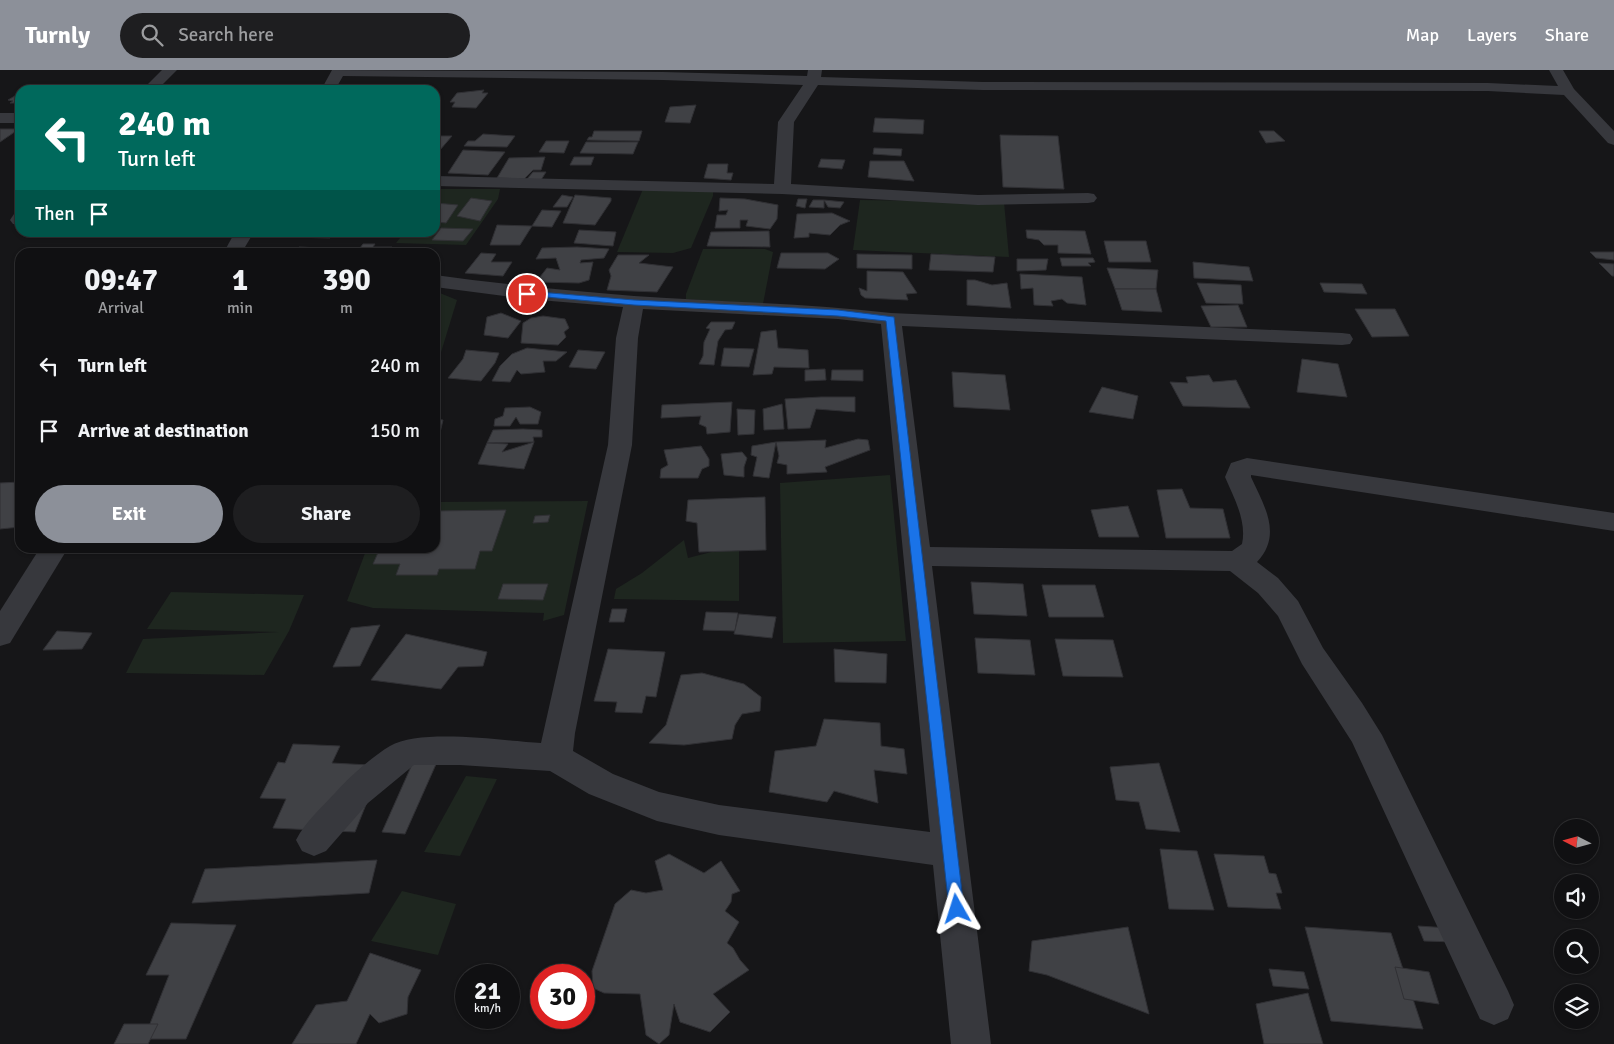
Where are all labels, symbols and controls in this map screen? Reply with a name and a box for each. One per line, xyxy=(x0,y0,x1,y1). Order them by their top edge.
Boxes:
search box xyxy=(120,13,470,58)
text: Turnly xyxy=(25,20,90,50)
icon: search xyxy=(138,21,166,49)
text: Search here xyxy=(178,23,274,47)
text: Map xyxy=(1406,24,1439,46)
text: Layers xyxy=(1467,24,1517,46)
text: Share xyxy=(1545,24,1589,46)
text: 240 m xyxy=(118,102,211,145)
icon: left xyxy=(35,105,100,170)
text: Turn left xyxy=(118,145,196,172)
icon: arrive xyxy=(85,200,113,228)
text: Then xyxy=(35,202,75,226)
text: 09:47 xyxy=(84,262,158,299)
text: 1 xyxy=(232,262,248,299)
text: 390 xyxy=(322,262,371,299)
pin xyxy=(506,273,548,315)
icon: arrive xyxy=(513,280,541,308)
text: Arrival xyxy=(98,298,144,318)
text: min xyxy=(227,298,253,318)
text: m xyxy=(340,298,353,318)
icon: left xyxy=(35,352,63,380)
text: Turn left xyxy=(78,354,147,378)
text: 240 m xyxy=(370,354,420,378)
icon: arrive xyxy=(35,417,63,445)
text: Arrive at destination xyxy=(78,419,249,443)
text: 150 m xyxy=(370,419,420,443)
button: Exit xyxy=(35,485,223,543)
button: Share xyxy=(233,485,420,543)
north arrow xyxy=(1554,819,1599,864)
map controls xyxy=(1554,819,1599,1029)
button: sound xyxy=(1554,874,1599,919)
position arrow xyxy=(930,882,982,934)
button: search xyxy=(1554,929,1599,974)
speed limit sign: 30 xyxy=(530,964,595,1029)
text: 21 xyxy=(474,975,501,1006)
button: layers xyxy=(1554,984,1599,1029)
text: km/h xyxy=(474,1001,501,1016)

